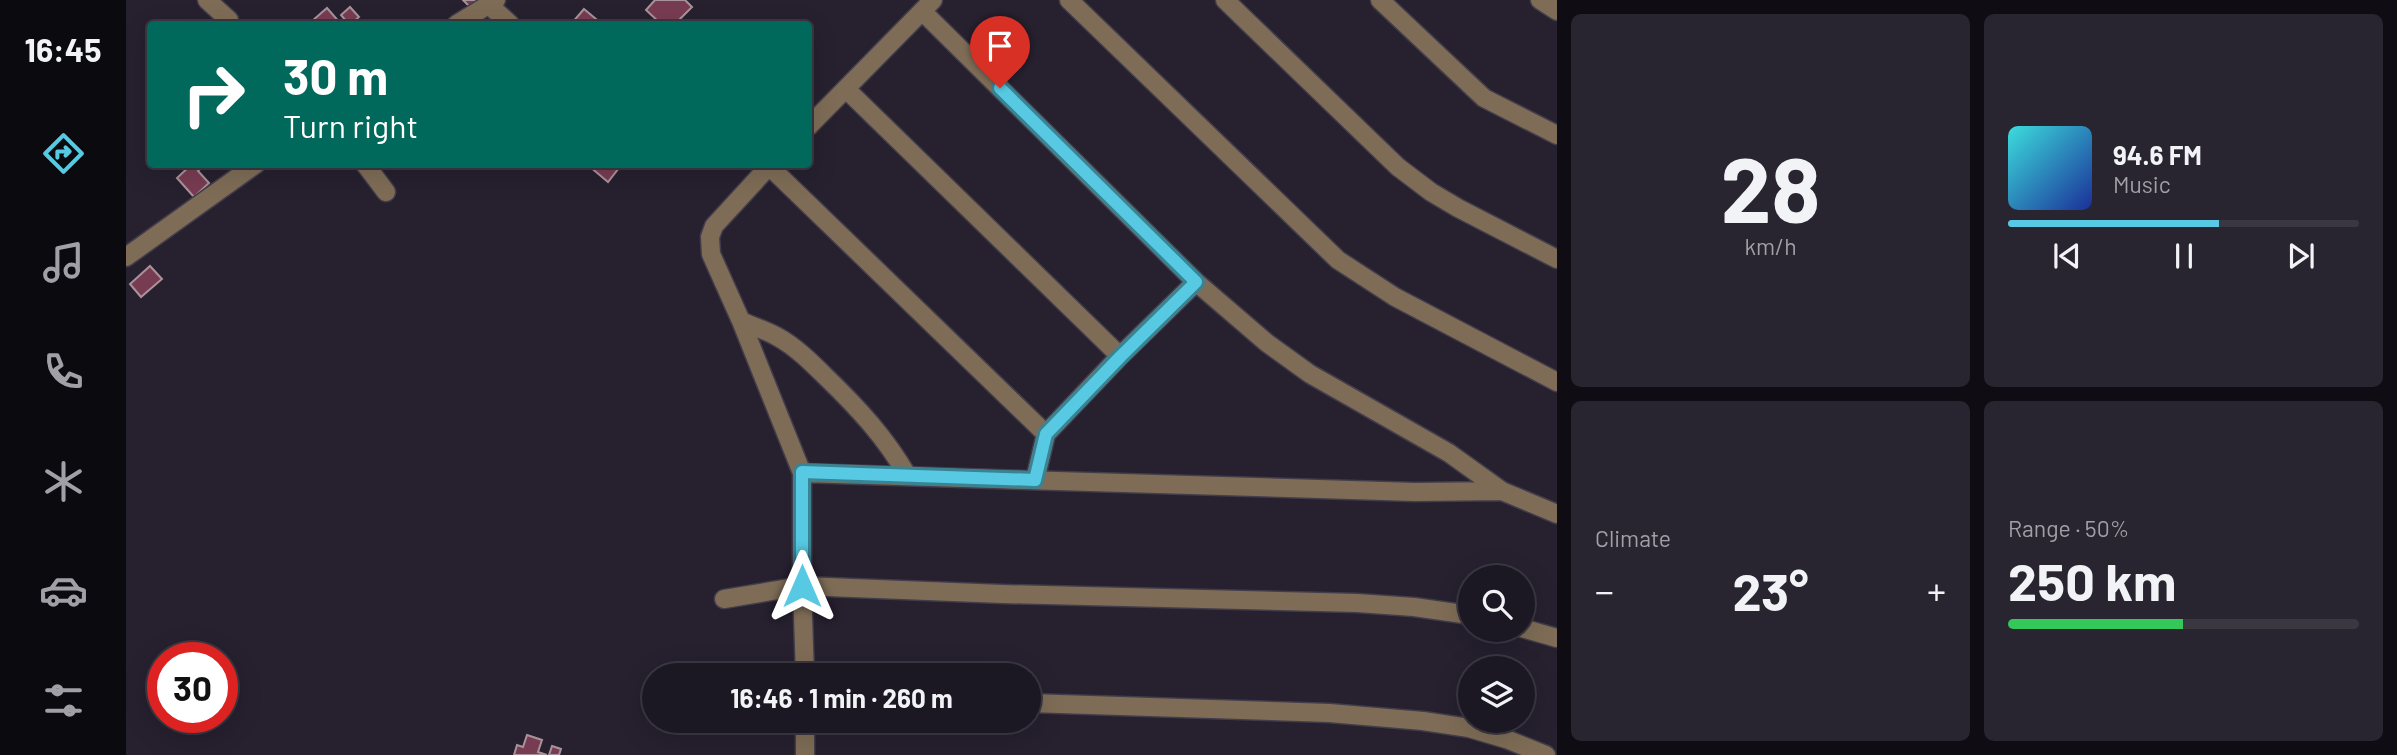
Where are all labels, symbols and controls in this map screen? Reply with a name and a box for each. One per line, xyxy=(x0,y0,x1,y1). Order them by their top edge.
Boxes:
pin xyxy=(970,16,1030,88)
icon: arrive xyxy=(981,27,1019,65)
text: 16:45 xyxy=(25,30,101,68)
text: 30 m xyxy=(283,46,388,105)
icon: right xyxy=(168,49,259,140)
text: Turn right xyxy=(283,106,418,144)
icon: directions xyxy=(39,129,88,178)
text: 28 xyxy=(1720,132,1821,241)
text: 94.6 FM xyxy=(2113,139,2202,170)
text: Music xyxy=(2113,170,2171,198)
text: km/h xyxy=(1744,232,1797,260)
icon: previous xyxy=(2048,237,2086,275)
icon: pause xyxy=(2165,237,2203,275)
icon: next xyxy=(2282,237,2320,275)
icon: music xyxy=(39,238,88,287)
icon: phone xyxy=(39,347,88,396)
icon: climate xyxy=(39,457,88,506)
text: Range · 50% xyxy=(2008,514,2129,542)
text: Climate xyxy=(1595,524,1671,552)
position arrow xyxy=(765,549,839,623)
text: 250 km xyxy=(2008,549,2176,611)
text: 23° xyxy=(1732,559,1809,621)
map controls xyxy=(1458,565,1535,733)
button: search xyxy=(1458,565,1535,642)
icon: car xyxy=(39,566,88,615)
text: − xyxy=(1595,567,1614,613)
text: + xyxy=(1927,567,1946,613)
speed limit sign: 30 xyxy=(147,642,238,733)
button: layers xyxy=(1458,656,1535,733)
icon: filters xyxy=(39,676,88,725)
text: 16:46 · 1 min · 260 m xyxy=(730,682,953,713)

